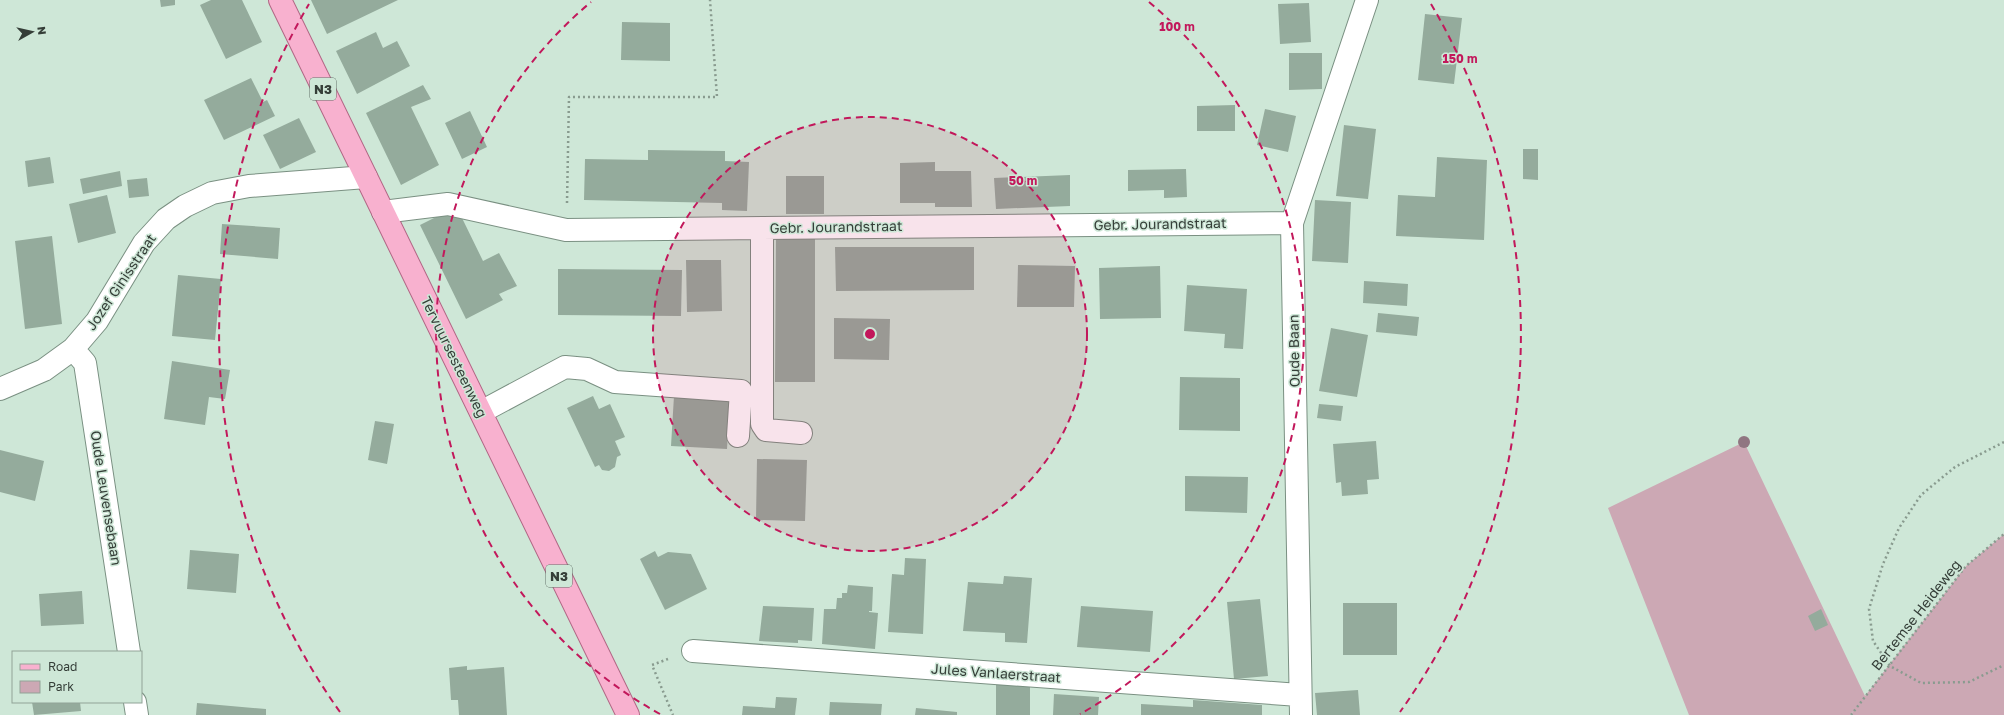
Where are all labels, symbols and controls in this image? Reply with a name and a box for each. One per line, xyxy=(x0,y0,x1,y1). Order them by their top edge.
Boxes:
north arrow xyxy=(12,12,52,52)
text: 100 m xyxy=(1159,19,1195,34)
text: N xyxy=(35,25,49,36)
text: 150 m xyxy=(1443,51,1477,66)
road number: N3 xyxy=(310,78,336,100)
text: 50 m xyxy=(1009,173,1037,188)
street label: Gebr. Jourandstraat xyxy=(1093,214,1227,233)
street label: Gebr. Jourandstraat xyxy=(769,217,903,236)
street label: Jozef Ginisstraat xyxy=(82,230,159,333)
street label: Tervuursesteenweg xyxy=(418,293,491,420)
street label: Oude Baan xyxy=(1284,314,1303,388)
centre of rings xyxy=(863,327,877,341)
street label: Oude Leuvensebaan xyxy=(87,429,126,567)
street label: Bertemse Heideweg xyxy=(1867,556,1964,673)
road number: N3 xyxy=(546,565,572,587)
legend xyxy=(12,651,142,703)
text: Road xyxy=(48,659,77,674)
street label: Jules Vanlaerstraat xyxy=(930,659,1062,686)
text: Park xyxy=(48,679,74,694)

